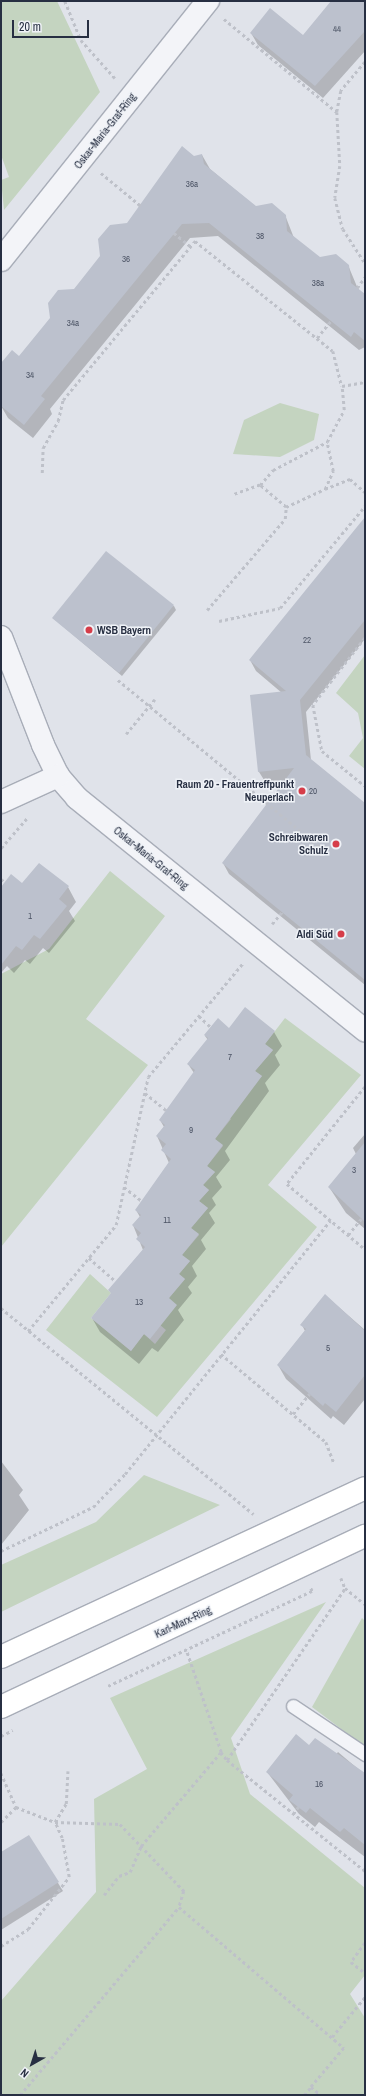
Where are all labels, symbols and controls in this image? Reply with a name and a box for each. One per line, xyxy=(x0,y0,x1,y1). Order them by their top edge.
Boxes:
scale bar xyxy=(14,12,91,38)
text: 20 m xyxy=(19,19,41,35)
house number: 44 xyxy=(333,24,341,34)
street label: Oskar-Maria-Graf-Ring xyxy=(71,90,139,172)
house number: 36a xyxy=(186,179,198,189)
house number: 38 xyxy=(256,231,264,241)
house number: 36 xyxy=(122,254,130,264)
house number: 38a xyxy=(312,278,324,288)
house number: 34a xyxy=(67,318,79,328)
house number: 34 xyxy=(26,370,34,380)
place label: WSB Bayern xyxy=(97,623,151,637)
marker: WSB Bayern xyxy=(84,625,94,635)
house number: 22 xyxy=(303,635,311,645)
place label: Raum 20 - Frauentreffpunkt Neuperlach xyxy=(176,778,294,804)
marker: Raum 20 - Frauentreffpunkt Neuperlach xyxy=(297,786,307,796)
house number: 20 xyxy=(309,786,317,796)
street label: Oskar-Maria-Graf-Ring xyxy=(111,824,191,892)
place label: Schreibwaren Schulz xyxy=(269,831,328,857)
marker: Schreibwaren Schulz xyxy=(331,839,341,849)
house number: 1 xyxy=(28,911,32,921)
place label: Aldi Süd xyxy=(296,927,333,941)
marker: Aldi Süd xyxy=(336,929,346,939)
house number: 7 xyxy=(228,1052,232,1062)
house number: 9 xyxy=(189,1125,193,1135)
house number: 3 xyxy=(352,1165,356,1175)
house number: 11 xyxy=(163,1215,171,1225)
house number: 13 xyxy=(135,1297,143,1307)
house number: 5 xyxy=(326,1343,330,1353)
street label: Karl-Marx-Ring xyxy=(153,1603,213,1641)
house number: 16 xyxy=(315,1779,323,1789)
north arrow xyxy=(12,2044,52,2084)
text: N xyxy=(18,2066,31,2081)

